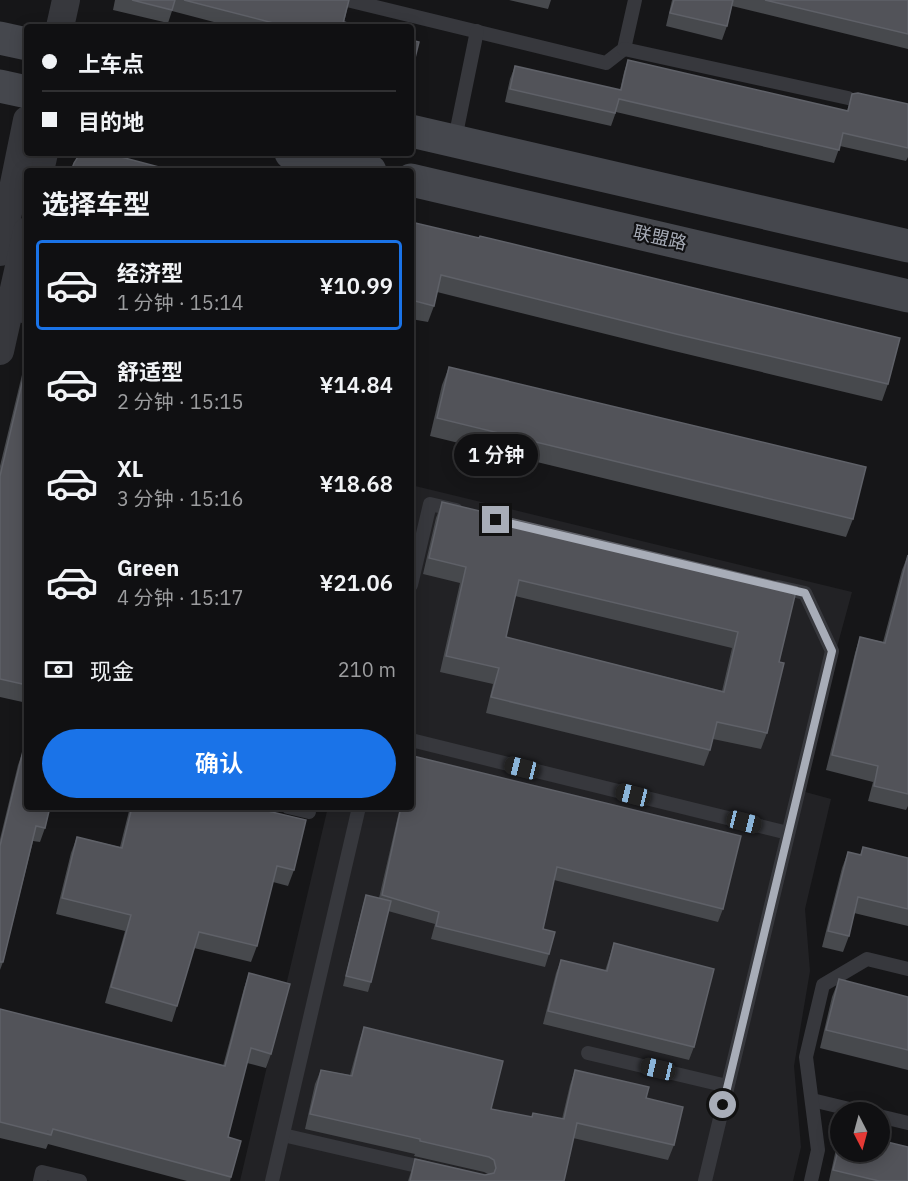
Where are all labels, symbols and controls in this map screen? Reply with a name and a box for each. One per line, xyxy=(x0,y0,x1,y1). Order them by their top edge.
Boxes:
text: 上车点 xyxy=(78,49,144,78)
text: 目的地 xyxy=(78,107,144,136)
text: 选择车型 xyxy=(42,186,150,221)
street label: 联盟路 xyxy=(631,220,689,255)
icon: car xyxy=(45,258,99,312)
text: 经济型 xyxy=(117,258,183,287)
text: ¥10.99 xyxy=(320,271,393,300)
text: 1 分钟 · 15:14 xyxy=(117,289,244,316)
icon: car xyxy=(45,357,99,411)
text: 舒适型 xyxy=(117,357,183,386)
text: ¥14.84 xyxy=(320,370,393,399)
text: 2 分钟 · 15:15 xyxy=(117,388,244,415)
callout: 1 分钟 xyxy=(454,433,538,475)
text: 1 分钟 xyxy=(468,441,524,468)
text: XL xyxy=(117,454,143,483)
icon: car xyxy=(45,456,99,510)
text: ¥18.68 xyxy=(320,469,393,498)
text: 3 分钟 · 15:16 xyxy=(117,485,244,512)
route end xyxy=(482,506,509,533)
text: Green xyxy=(117,553,179,582)
icon: car xyxy=(45,555,99,609)
text: ¥21.06 xyxy=(320,568,393,597)
text: 4 分钟 · 15:17 xyxy=(117,584,244,611)
icon: cash xyxy=(42,653,75,686)
text: 现金 xyxy=(90,656,134,685)
text: 210 m xyxy=(338,656,396,683)
button: 确认 xyxy=(42,729,396,798)
car xyxy=(502,755,542,781)
car xyxy=(613,782,653,808)
car xyxy=(724,809,764,835)
car xyxy=(638,1056,678,1082)
route start xyxy=(709,1091,736,1118)
north arrow xyxy=(830,1102,890,1162)
map controls xyxy=(830,1102,890,1162)

